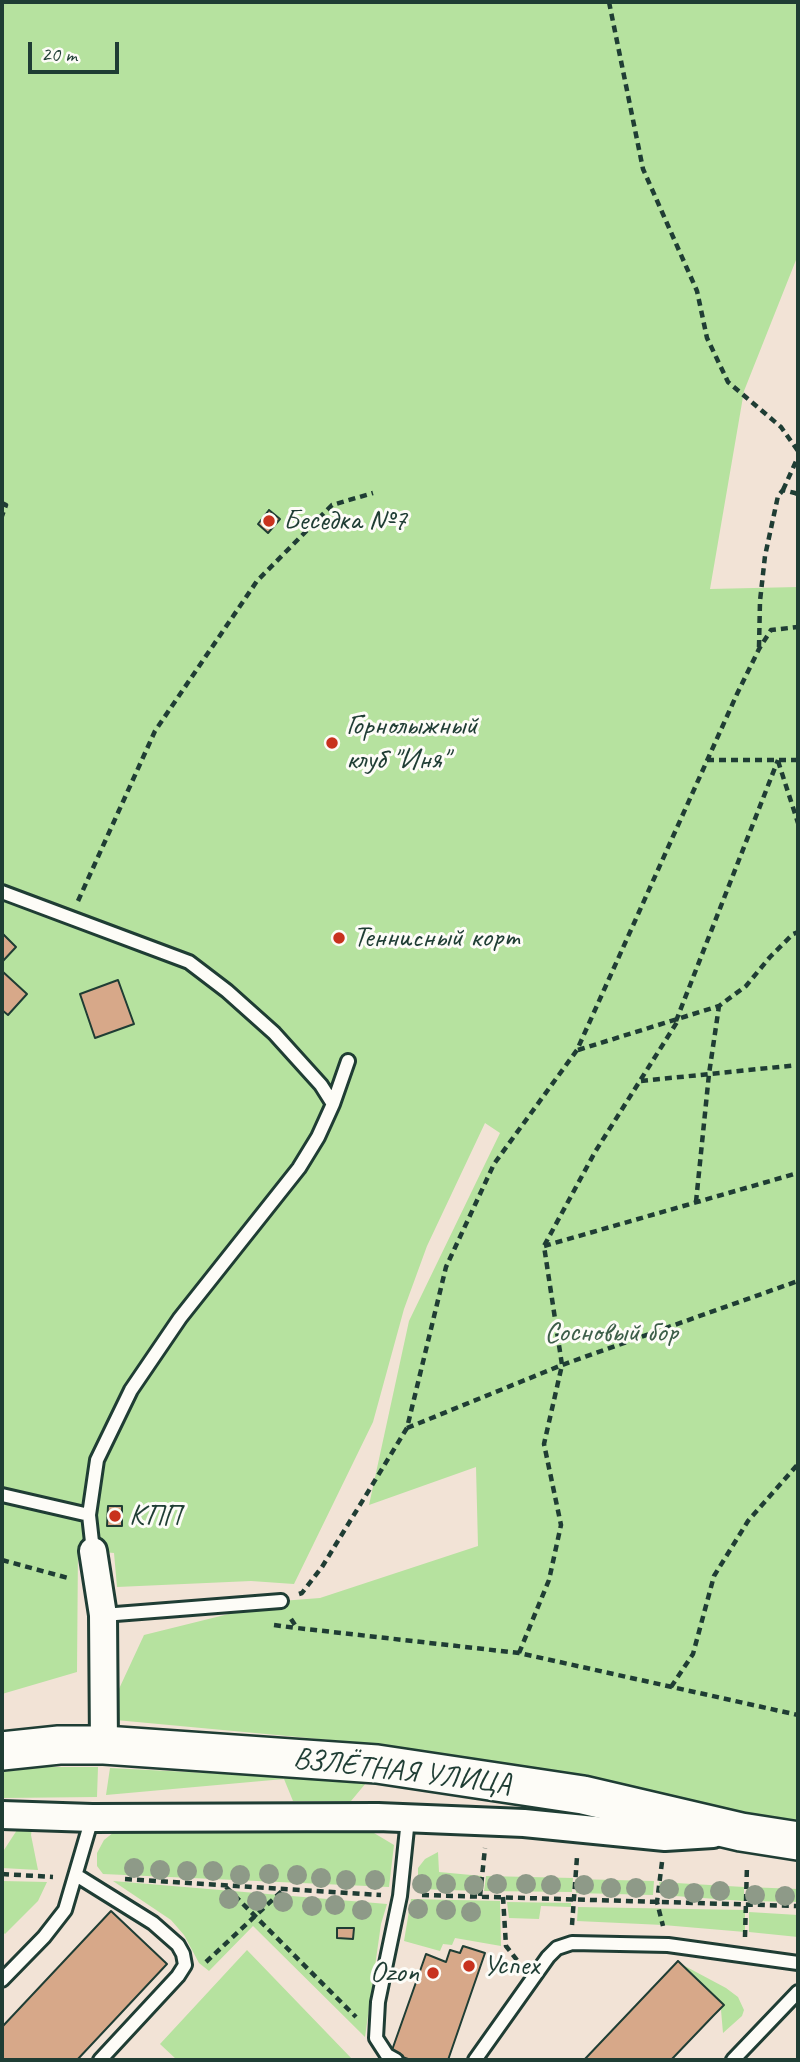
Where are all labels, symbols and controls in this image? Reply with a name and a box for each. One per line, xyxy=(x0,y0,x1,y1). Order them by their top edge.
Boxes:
scale bar xyxy=(32,28,122,72)
text: 20 m xyxy=(41,41,77,67)
place label: Беседка №7 xyxy=(283,503,407,539)
marker: Беседка №7 xyxy=(261,513,277,529)
place label: Горнолыжный клуб "Иня" xyxy=(346,708,478,778)
marker: Горнолыжный клуб "Иня" xyxy=(324,735,340,751)
place label: Теннисный корт xyxy=(353,920,520,956)
marker: Теннисный корт xyxy=(331,930,347,946)
park label: Сосновый бор xyxy=(544,1315,678,1351)
place label: КПП xyxy=(129,1498,180,1534)
marker: КПП xyxy=(107,1508,123,1524)
street label: ВЗЛЁТНАЯ УЛИЦА xyxy=(291,1741,513,1803)
place label: Успех xyxy=(483,1948,539,1984)
place label: Ozon xyxy=(370,1955,419,1991)
marker: Успех xyxy=(461,1958,477,1974)
marker: Ozon xyxy=(425,1965,441,1981)

